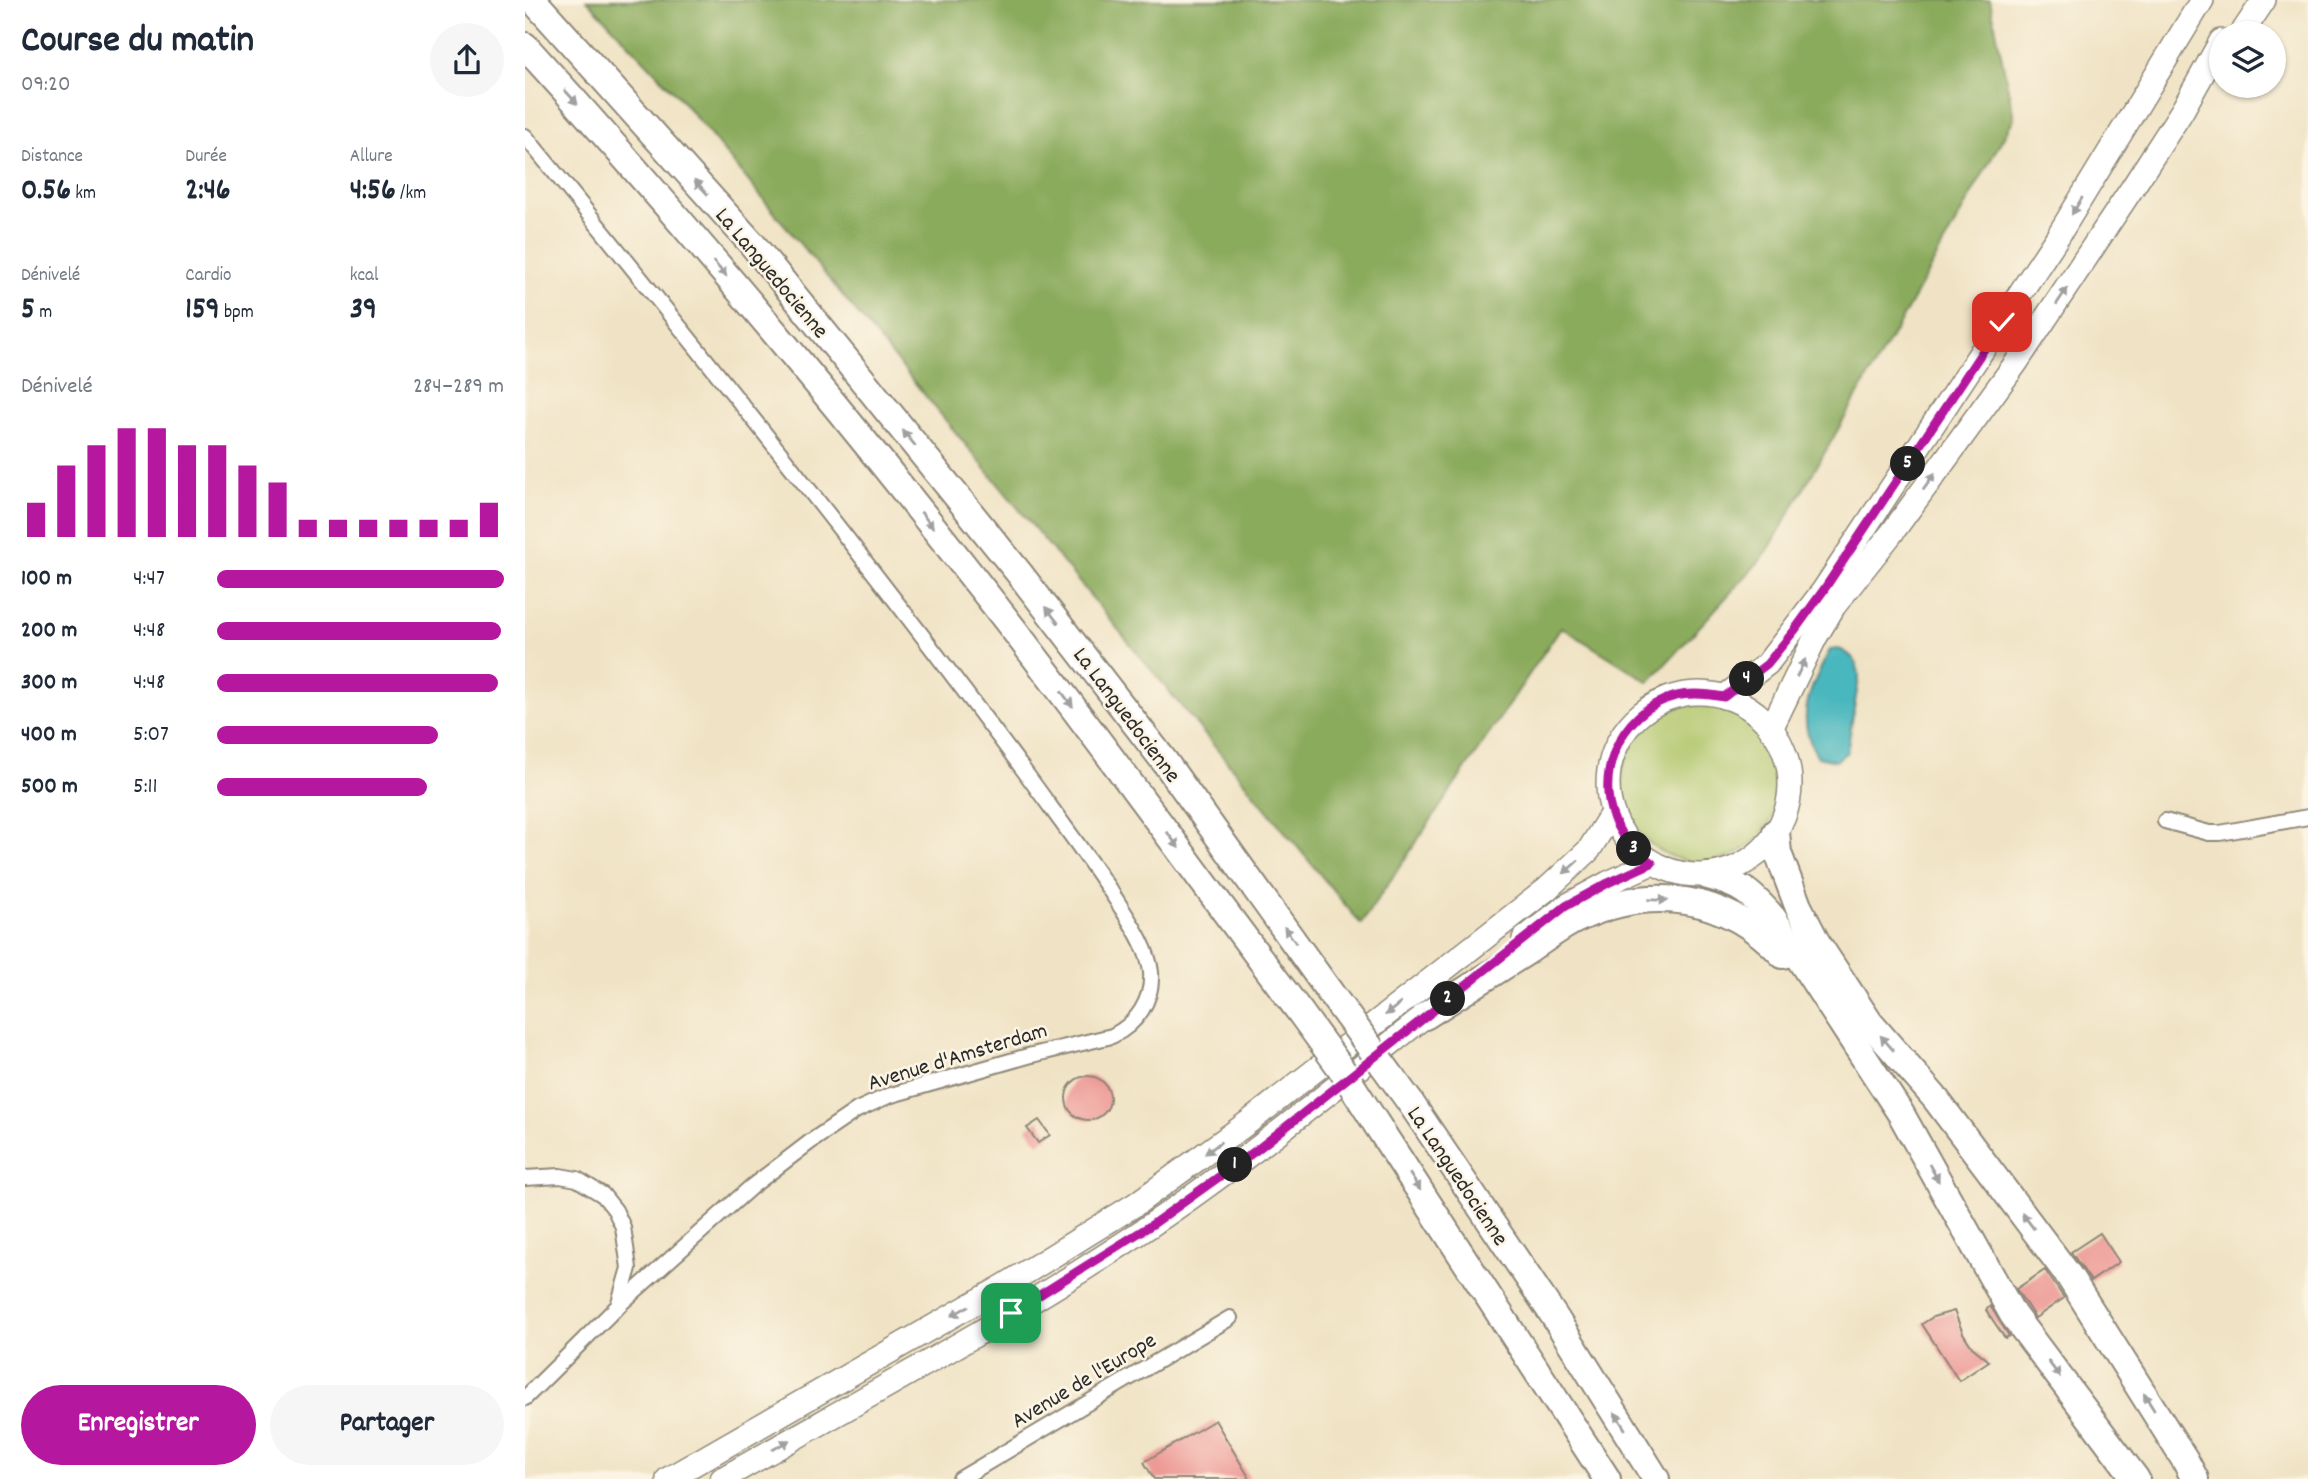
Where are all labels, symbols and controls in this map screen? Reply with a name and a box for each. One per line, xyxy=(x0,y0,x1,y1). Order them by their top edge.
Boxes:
text: Course du matin xyxy=(21,15,254,70)
map controls xyxy=(2209,21,2286,98)
button: layers xyxy=(2209,21,2286,98)
button: share xyxy=(430,23,504,97)
text: 09:20 xyxy=(21,69,70,102)
one-way arrow xyxy=(563,88,579,106)
text: Distance xyxy=(21,144,83,171)
text: Durée xyxy=(185,144,227,171)
text: Allure xyxy=(350,144,393,171)
text: 0.56 xyxy=(21,171,71,214)
text: 2:46 xyxy=(185,171,231,214)
text: 4:56 xyxy=(350,171,396,214)
one-way arrow xyxy=(694,179,709,196)
text: km xyxy=(71,181,96,208)
text: /km xyxy=(396,181,426,208)
one-way arrow xyxy=(2070,196,2083,215)
street label: La Languedocienne xyxy=(705,201,835,347)
one-way arrow xyxy=(712,260,727,277)
text: Dénivelé xyxy=(21,263,80,290)
text: Cardio xyxy=(185,263,232,290)
text: kcal xyxy=(350,263,379,290)
one-way arrow xyxy=(2055,287,2069,305)
text: 5 xyxy=(21,290,35,333)
text: 159 xyxy=(185,290,220,333)
text: 39 xyxy=(350,290,377,333)
pin xyxy=(1972,292,2032,352)
text: m xyxy=(35,300,52,327)
text: bpm xyxy=(220,300,254,327)
icon: check xyxy=(1983,303,2021,341)
text: Dénivelé xyxy=(21,371,93,404)
text: 284–289 m xyxy=(413,371,504,404)
one-way arrow xyxy=(902,429,917,447)
pin: 5 xyxy=(1891,447,1925,482)
text: 5 xyxy=(1903,450,1912,477)
one-way arrow xyxy=(1922,472,1936,490)
one-way arrow xyxy=(920,510,935,528)
text: 100 m xyxy=(21,563,72,596)
text: 4:47 xyxy=(133,563,165,596)
one-way arrow xyxy=(1045,606,1059,624)
text: 200 m xyxy=(21,615,77,648)
text: 4:48 xyxy=(133,615,165,648)
street label: La Languedocienne xyxy=(1063,641,1187,791)
one-way arrow xyxy=(1795,658,1807,678)
pin: 4 xyxy=(1729,662,1765,696)
text: 4 xyxy=(1743,665,1750,692)
text: 300 m xyxy=(21,667,77,700)
text: 4:48 xyxy=(133,667,165,700)
one-way arrow xyxy=(1059,690,1074,708)
text: 400 m xyxy=(21,719,77,752)
text: 5:07 xyxy=(133,719,169,752)
text: 500 m xyxy=(21,771,78,804)
text: 5:11 xyxy=(133,771,158,804)
one-way arrow xyxy=(1165,831,1179,849)
pin: 3 xyxy=(1617,832,1651,866)
text: 3 xyxy=(1629,835,1638,862)
one-way arrow xyxy=(1562,859,1580,875)
one-way arrow xyxy=(1647,894,1669,905)
one-way arrow xyxy=(1283,926,1297,944)
pin: 2 xyxy=(1431,982,1465,1016)
text: 2 xyxy=(1443,985,1452,1012)
one-way arrow xyxy=(1384,1001,1402,1015)
street label: Avenue d'Amsterdam xyxy=(864,1015,1052,1101)
one-way arrow xyxy=(1879,1034,1895,1052)
street label: La Languedocienne xyxy=(1397,1100,1515,1253)
one-way arrow xyxy=(1205,1141,1223,1156)
pin: 1 xyxy=(1217,1148,1253,1182)
text: 1 xyxy=(1232,1151,1237,1178)
one-way arrow xyxy=(1928,1164,1940,1184)
one-way arrow xyxy=(1408,1172,1421,1191)
one-way arrow xyxy=(2021,1212,2035,1230)
pin xyxy=(981,1283,1041,1343)
icon: arrive xyxy=(992,1294,1030,1332)
one-way arrow xyxy=(951,1305,970,1317)
street label: Avenue de l'Europe xyxy=(1006,1326,1164,1438)
one-way arrow xyxy=(2046,1360,2060,1378)
button: Enregistrer xyxy=(21,1385,256,1465)
button: Partager xyxy=(270,1385,504,1465)
one-way arrow xyxy=(2142,1392,2155,1412)
one-way arrow xyxy=(1614,1411,1627,1430)
one-way arrow xyxy=(772,1439,791,1451)

